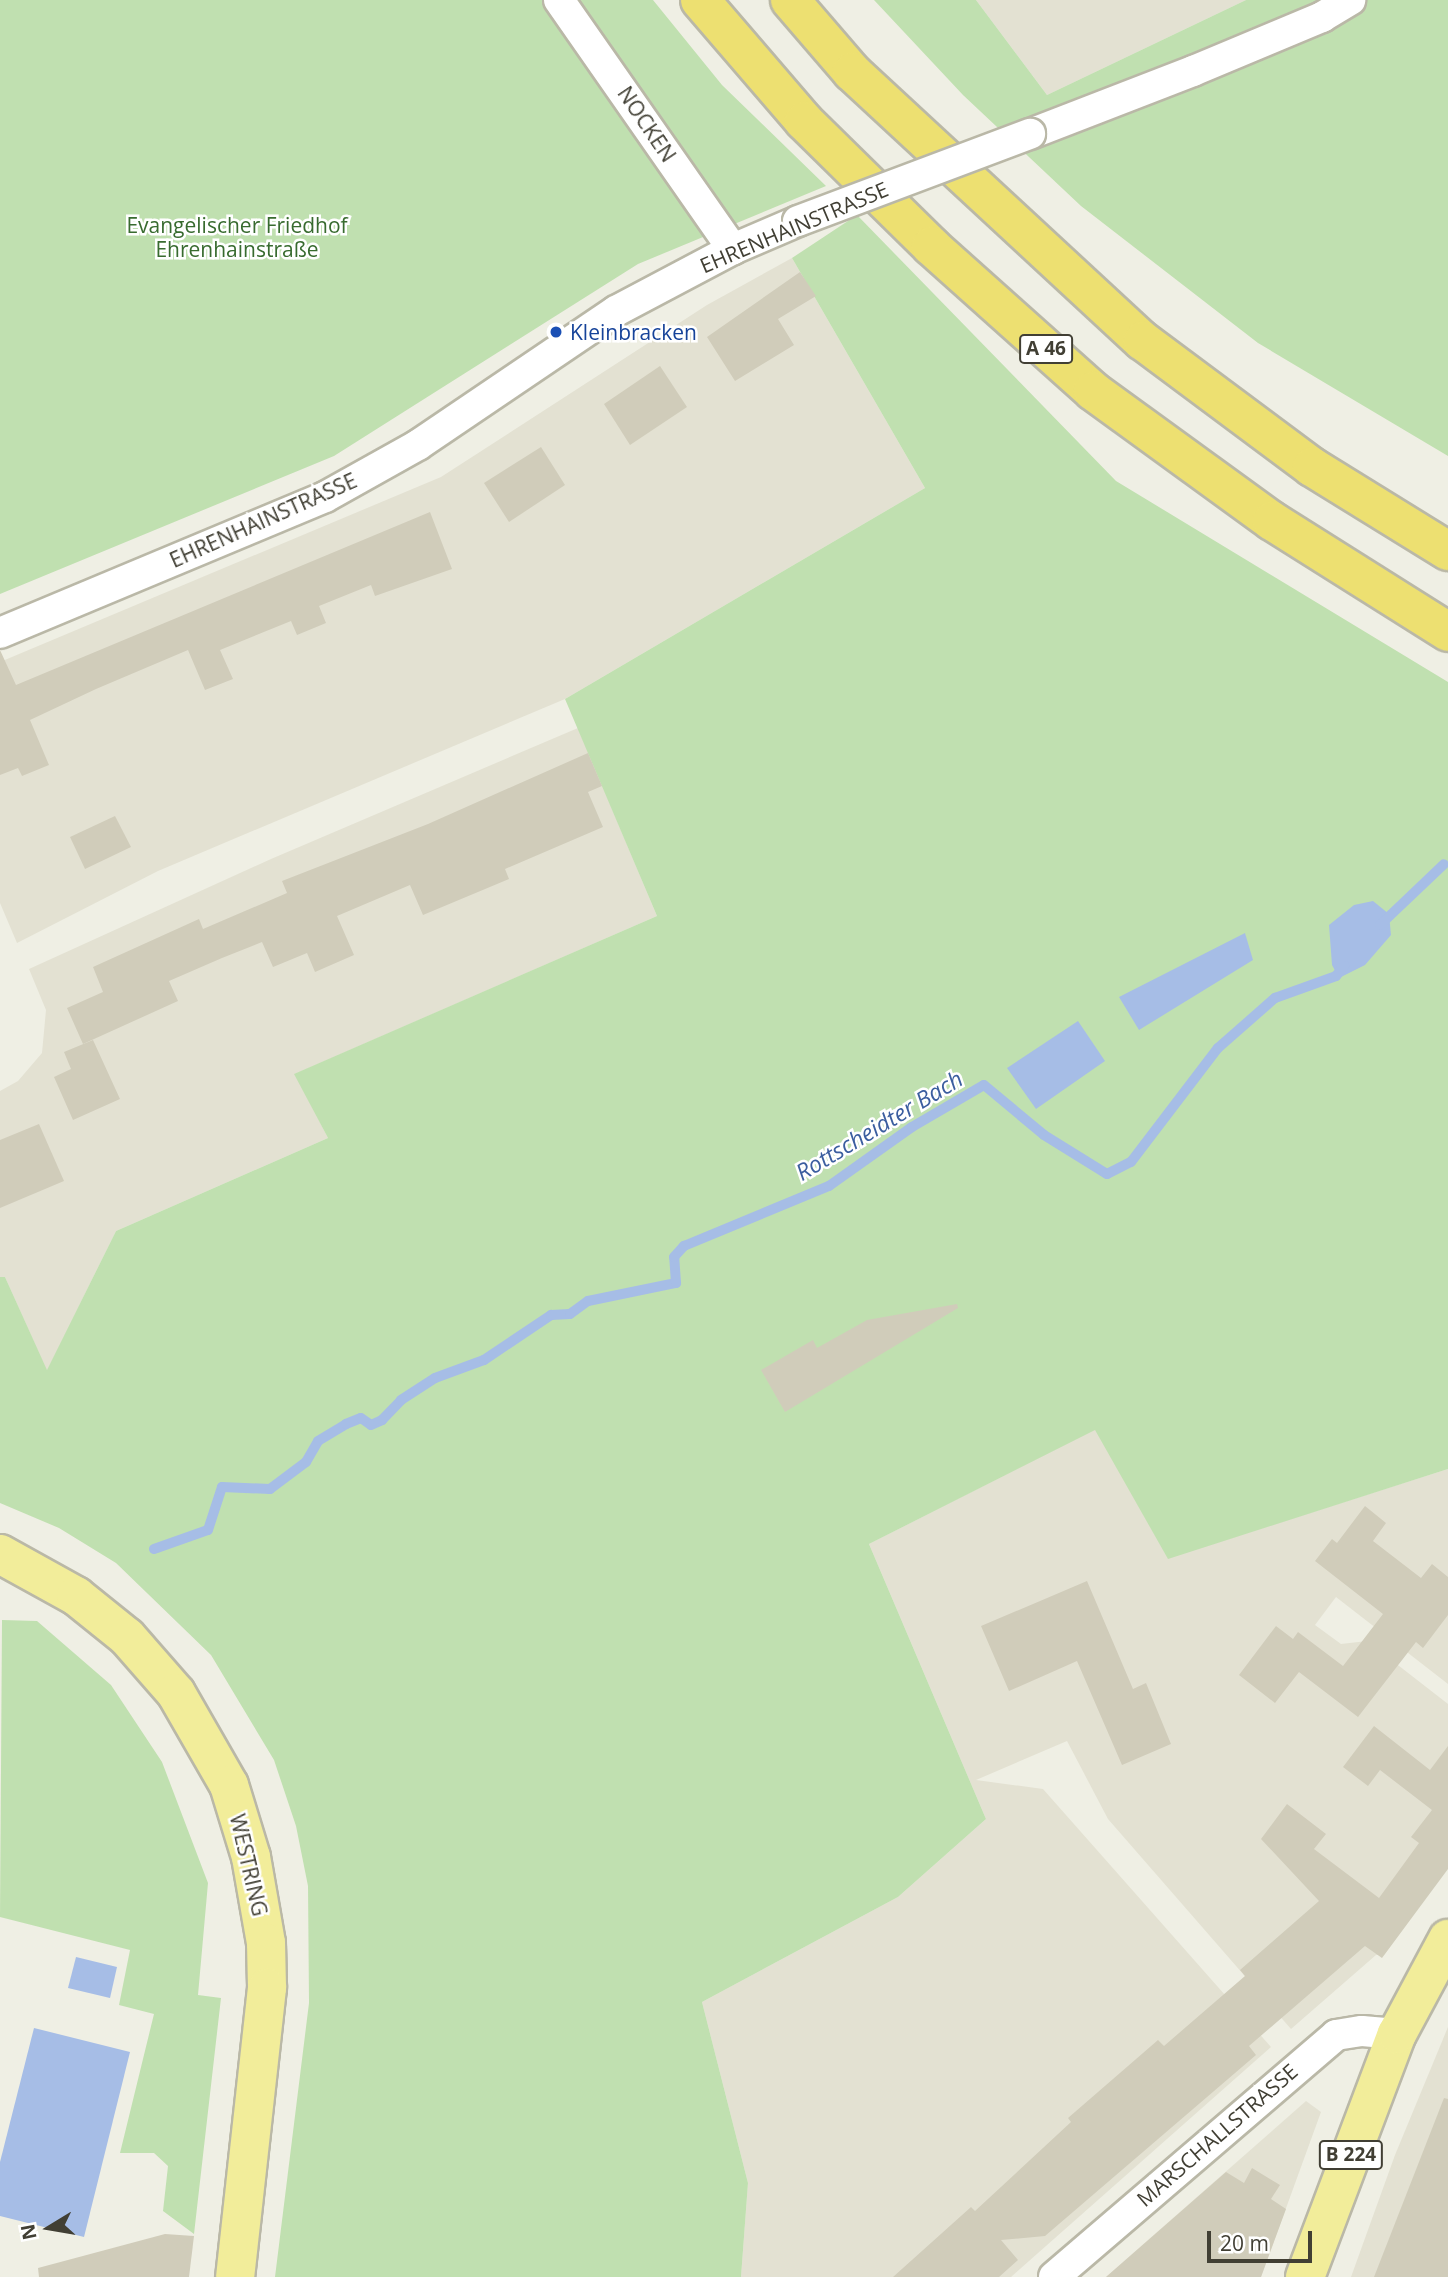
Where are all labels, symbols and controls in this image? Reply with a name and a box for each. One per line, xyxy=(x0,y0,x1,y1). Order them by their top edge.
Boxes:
street label: NOCKEN xyxy=(613,81,681,167)
street label: EHRENHAINSTRASSE xyxy=(696,176,892,278)
park label: Evangelischer Friedhof Ehrenhainstraße xyxy=(126,212,348,262)
place label: Kleinbracken xyxy=(570,319,697,345)
marker: Kleinbracken xyxy=(548,324,564,340)
road number: A 46 xyxy=(1018,334,1074,364)
street label: EHRENHAINSTRASSE xyxy=(166,467,360,573)
water label: Rottscheidter Bach xyxy=(790,1064,968,1186)
street label: WESTRING xyxy=(225,1811,273,1919)
street label: MARSCHALLSTRASSE xyxy=(1132,2058,1302,2212)
road number: B 224 xyxy=(1318,2140,1384,2170)
north arrow xyxy=(14,2193,84,2263)
scale bar xyxy=(1210,2218,1315,2262)
text: N xyxy=(14,2222,43,2242)
text: 20 m xyxy=(1220,2229,1269,2257)

